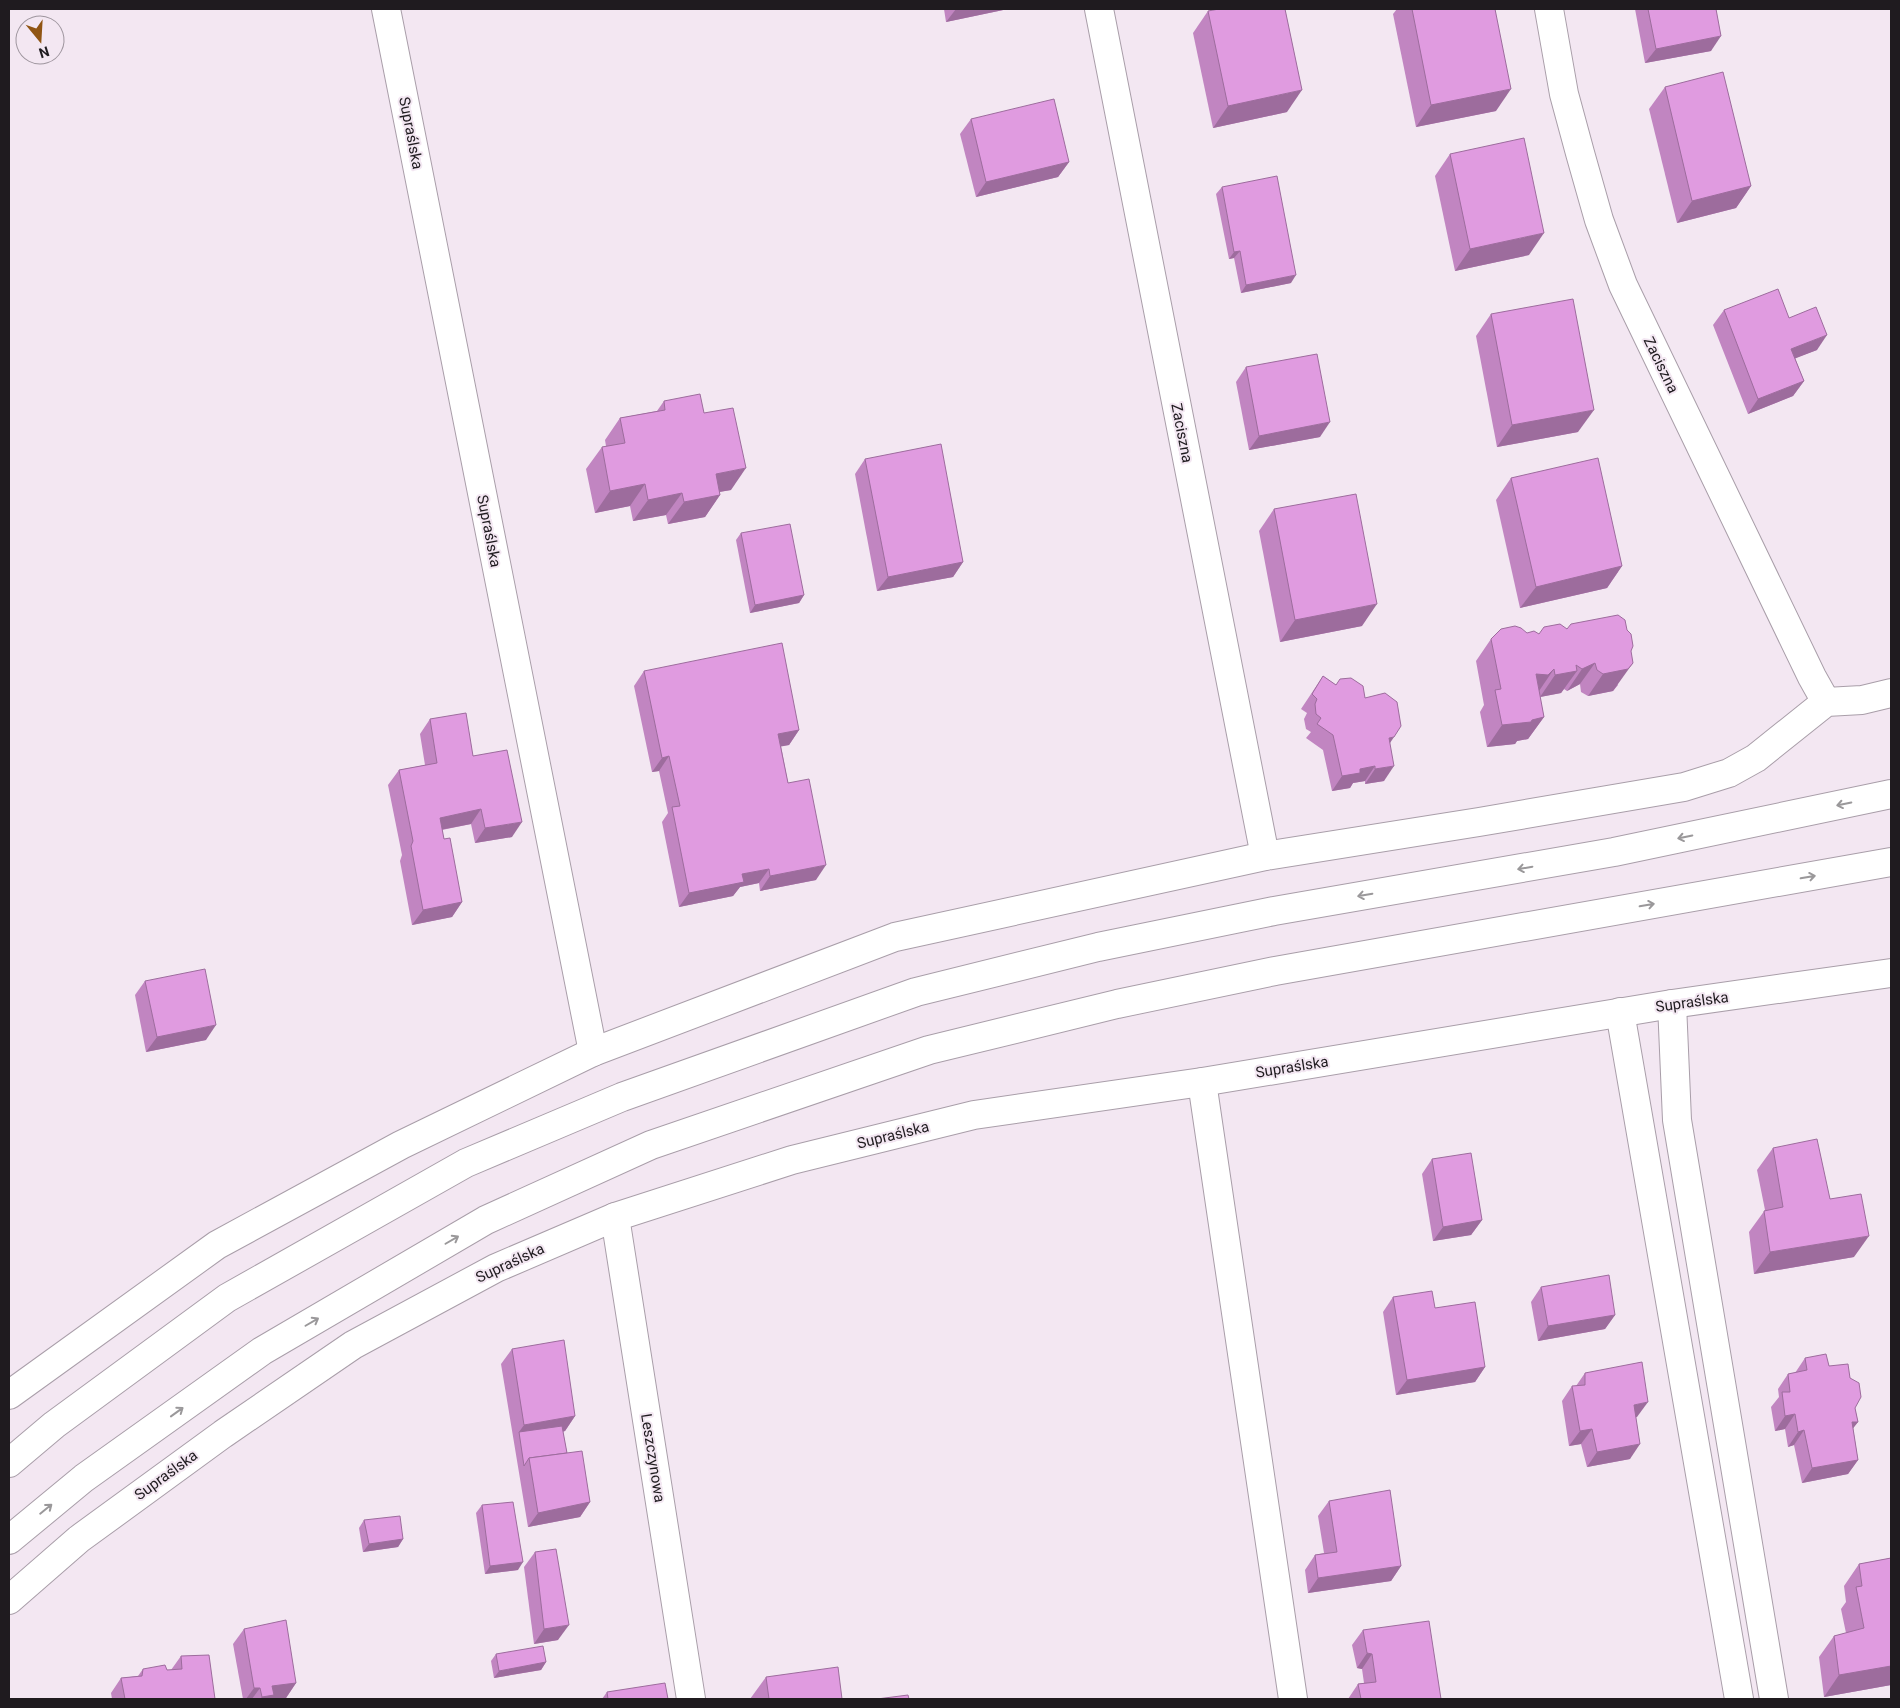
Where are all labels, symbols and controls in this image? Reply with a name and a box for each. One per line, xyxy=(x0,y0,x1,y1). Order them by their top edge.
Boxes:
north arrow xyxy=(15,15,65,65)
text: N xyxy=(37,43,51,62)
street label: Supraślska xyxy=(395,95,427,171)
street label: Zaciszna xyxy=(1640,334,1682,396)
street label: Zaciszna xyxy=(1167,402,1197,464)
street label: Supraślska xyxy=(473,493,505,569)
one-way arrow xyxy=(1836,800,1852,809)
one-way arrow xyxy=(1677,833,1693,843)
one-way arrow xyxy=(1517,863,1533,873)
one-way arrow xyxy=(1799,871,1815,881)
one-way arrow xyxy=(1357,891,1373,901)
one-way arrow xyxy=(1639,899,1655,909)
street label: Supraślska xyxy=(1654,988,1730,1016)
street label: Supraślska xyxy=(1254,1052,1330,1082)
street label: Supraślska xyxy=(855,1117,931,1153)
one-way arrow xyxy=(444,1234,458,1244)
street label: Supraślska xyxy=(473,1239,547,1287)
one-way arrow xyxy=(304,1316,318,1326)
one-way arrow xyxy=(170,1407,184,1417)
street label: Leszczynowa xyxy=(637,1412,669,1504)
street label: Supraślska xyxy=(131,1446,201,1504)
one-way arrow xyxy=(40,1503,53,1514)

